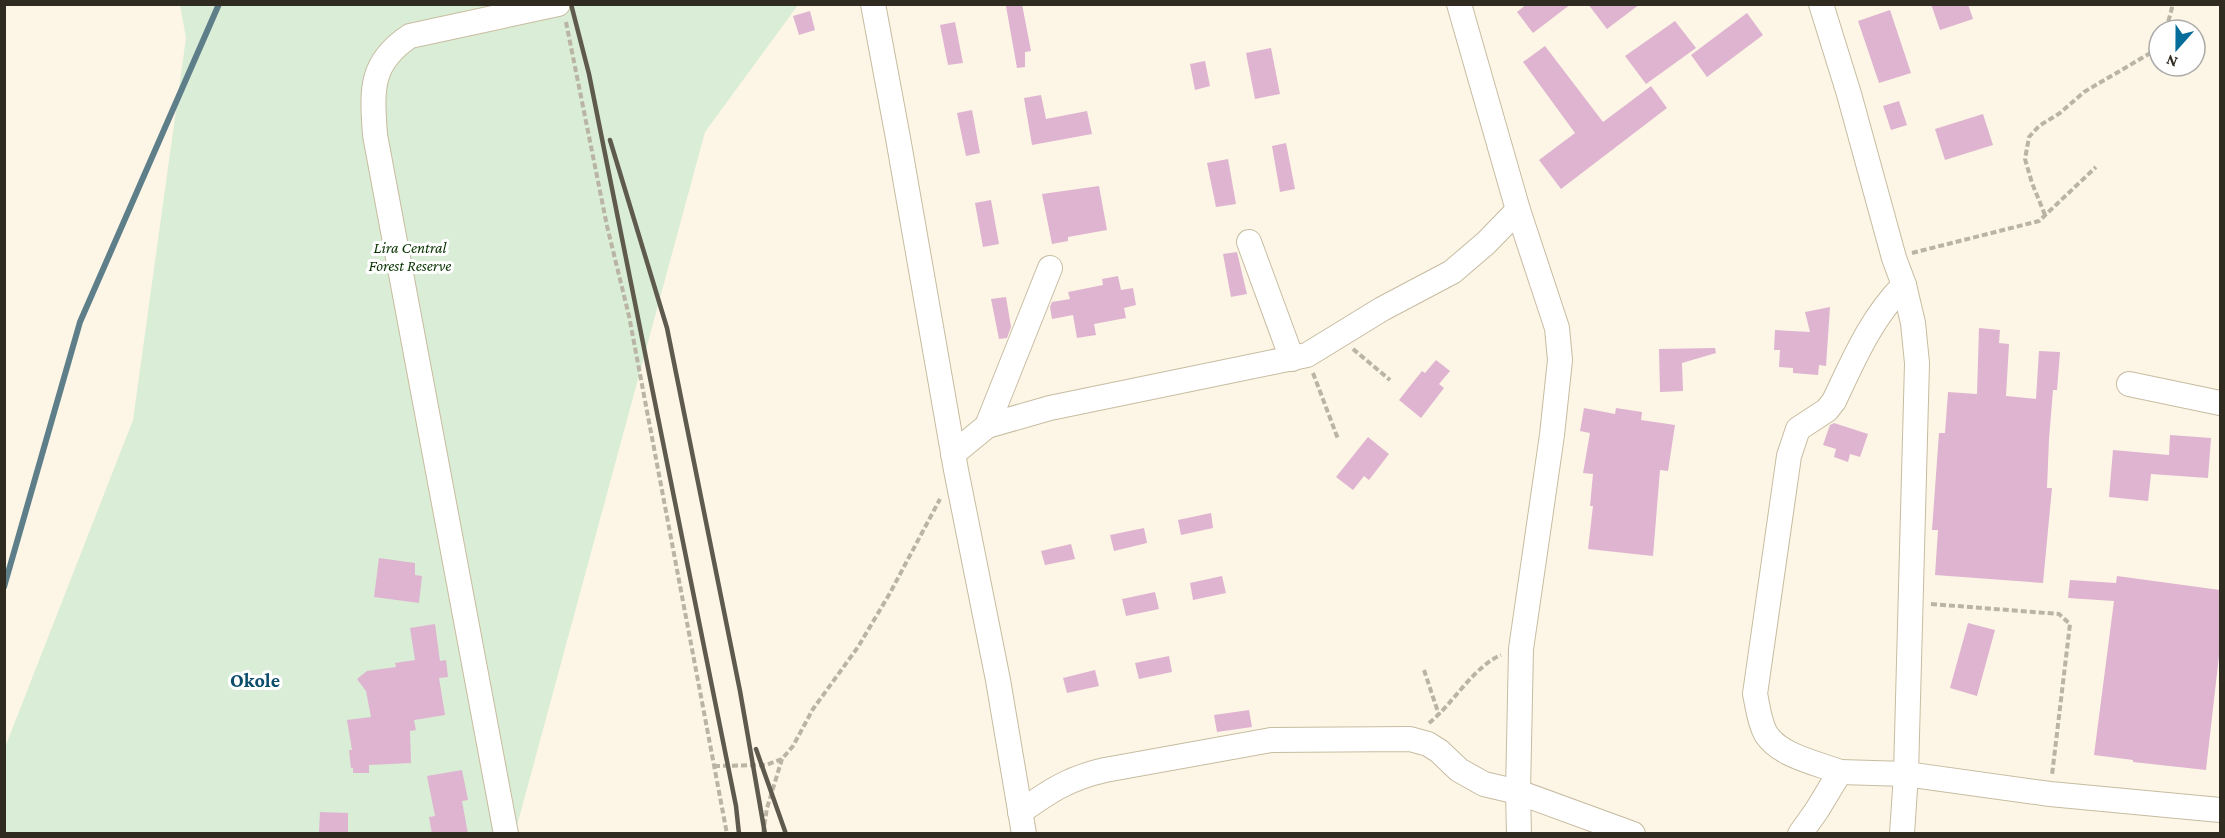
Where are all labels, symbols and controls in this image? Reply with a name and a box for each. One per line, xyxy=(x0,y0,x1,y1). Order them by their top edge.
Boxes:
north arrow xyxy=(2147,18,2207,78)
text: N xyxy=(2164,52,2180,71)
park label: Lira Central Forest Reserve xyxy=(369,239,451,274)
district label: Okole xyxy=(230,669,280,691)

